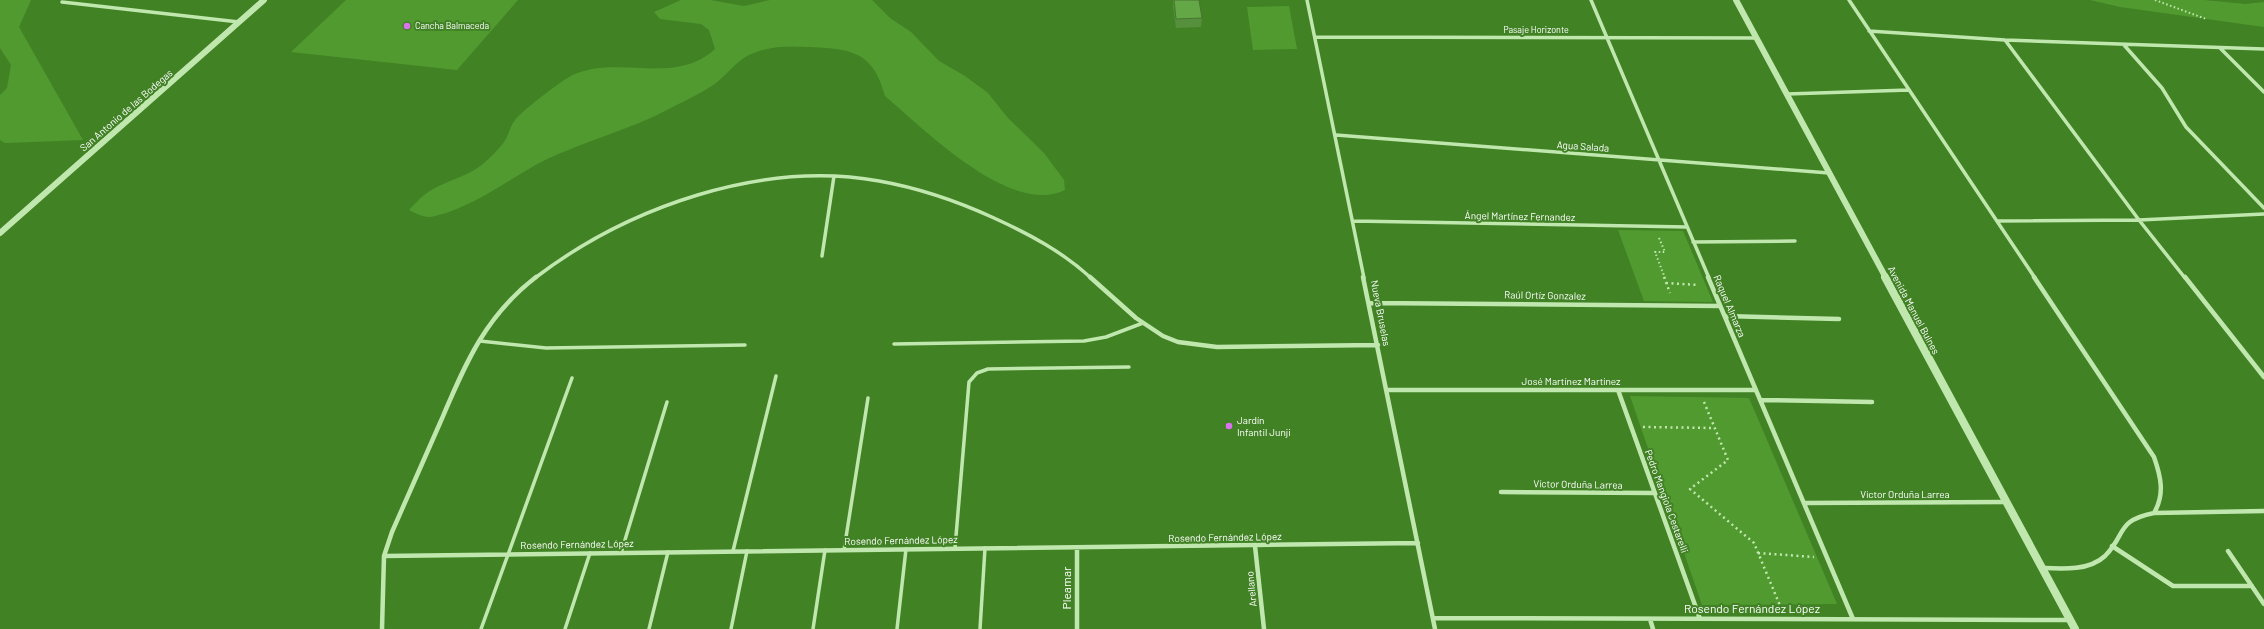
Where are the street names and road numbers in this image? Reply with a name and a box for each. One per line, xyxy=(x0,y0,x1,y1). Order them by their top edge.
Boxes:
street label: Pasaje Horizonte xyxy=(1503,24,1569,35)
street label: San Antonio de las Bodegas xyxy=(77,66,175,154)
street label: Agua Salada xyxy=(1556,138,1610,154)
street label: Ángel Martínez Fernandez xyxy=(1465,209,1576,223)
street label: Avenida Manuel Bulnes xyxy=(1886,264,1942,356)
street label: Raquel Almarza xyxy=(1711,273,1749,339)
street label: Nueva Bruselas xyxy=(1369,279,1393,347)
street label: Raúl Ortíz Gonzalez xyxy=(1504,288,1587,302)
street label: José Martínez Martínez xyxy=(1521,375,1621,387)
street label: Pedro Mangiola Cestarelli xyxy=(1643,448,1691,554)
street label: Víctor Orduña Larrea xyxy=(1533,477,1623,491)
street label: Víctor Orduña Larrea xyxy=(1860,488,1950,500)
street label: Rosendo Fernández López xyxy=(1168,530,1282,544)
street label: Rosendo Fernández López xyxy=(844,533,958,547)
street label: Rosendo Fernández López xyxy=(520,537,634,551)
street label: Pleamar xyxy=(1059,566,1073,609)
street label: Arellano xyxy=(1243,571,1259,607)
street label: Rosendo Fernández López xyxy=(1684,601,1820,615)

